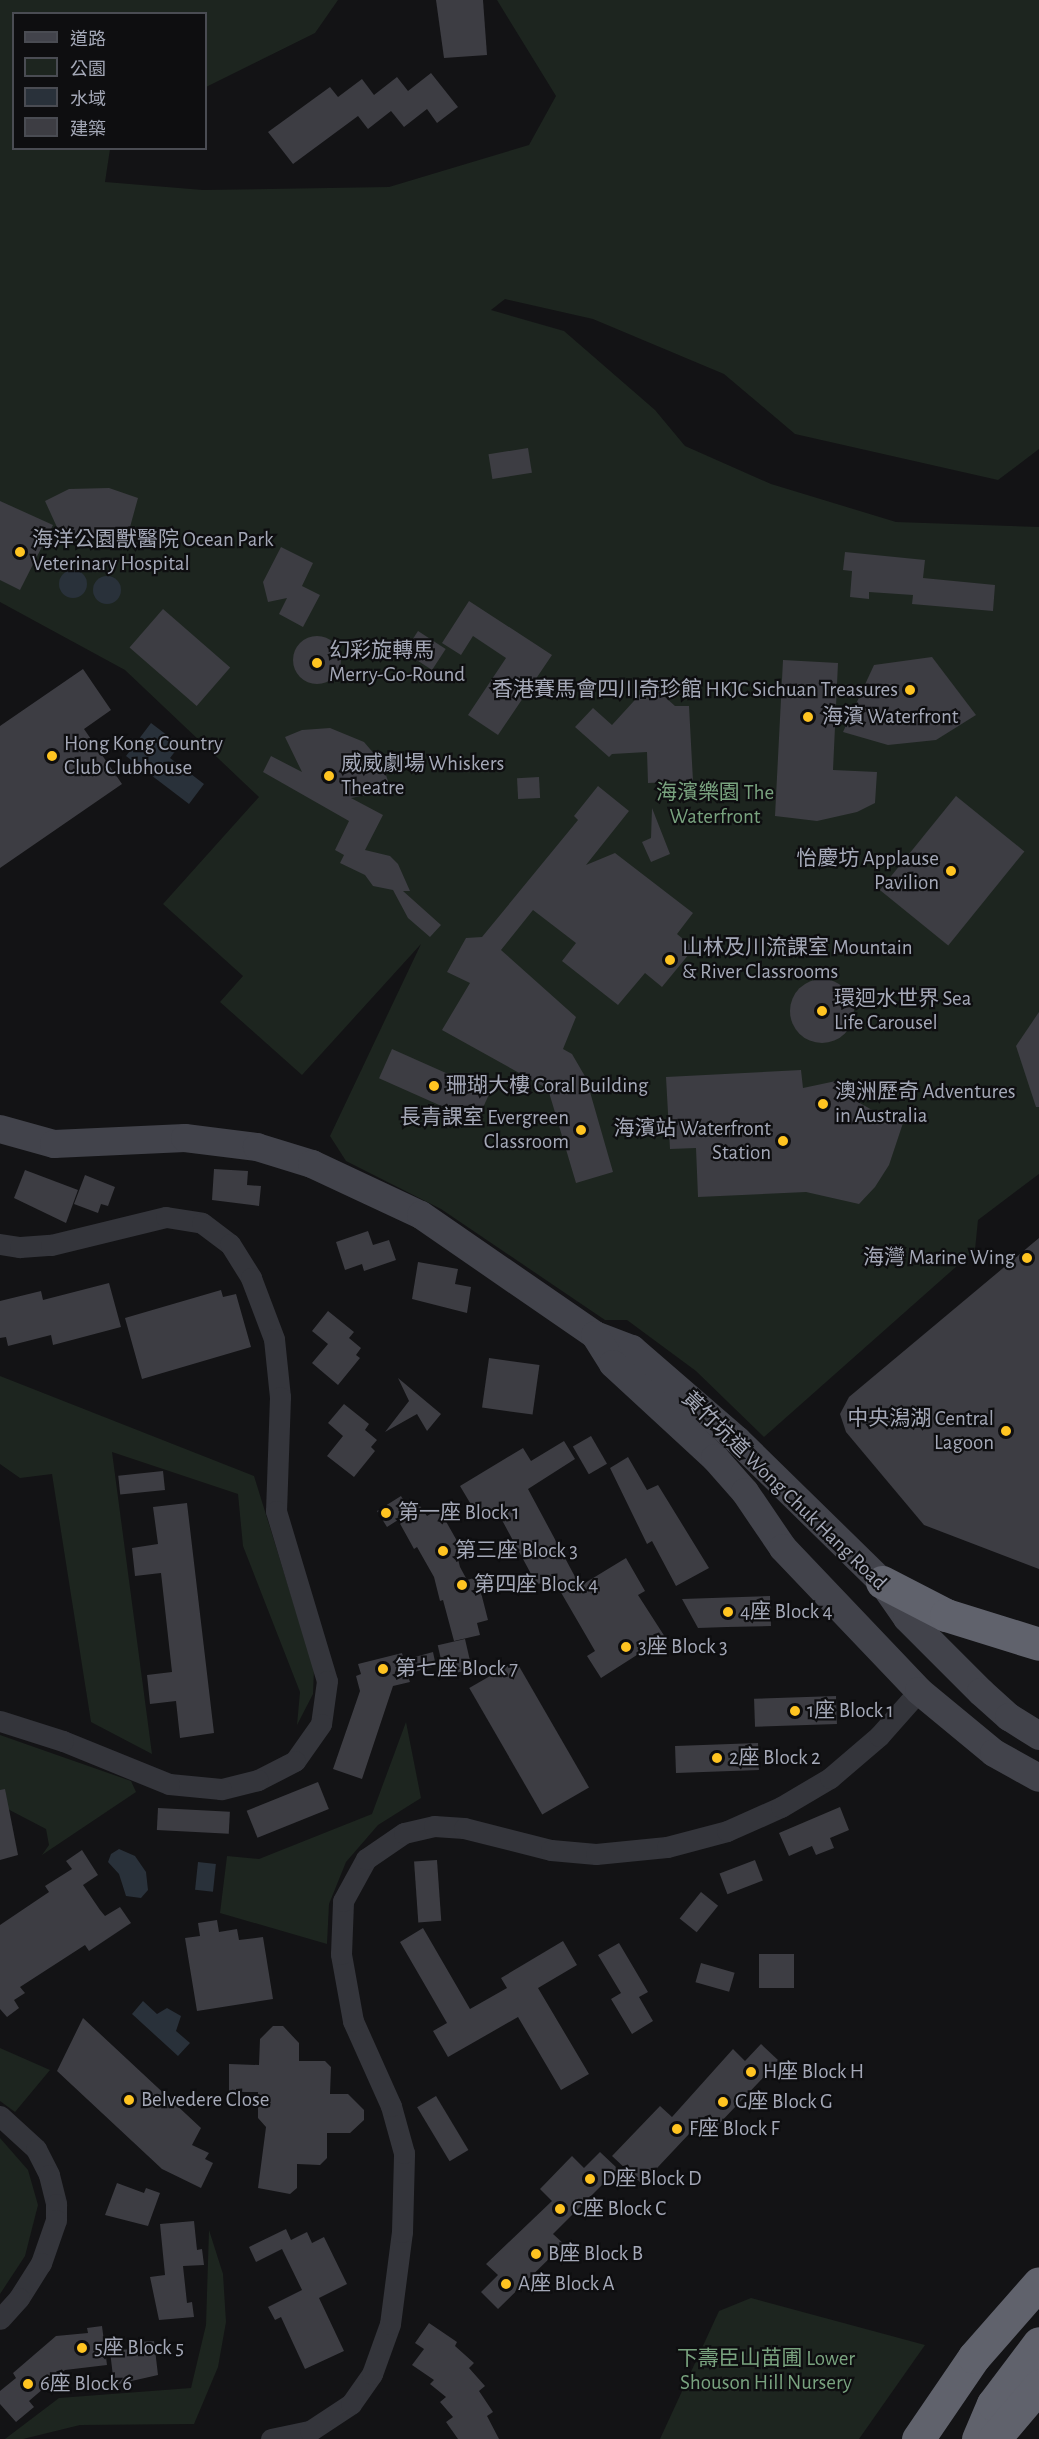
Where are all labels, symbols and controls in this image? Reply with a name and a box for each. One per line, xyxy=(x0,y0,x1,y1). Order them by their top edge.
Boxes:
legend xyxy=(12,12,207,150)
text: 道路 xyxy=(70,31,106,49)
text: 公園 xyxy=(70,61,106,79)
text: 水域 xyxy=(70,91,106,109)
text: 建築 xyxy=(70,121,106,139)
place label: 海洋公園獸醫院 Ocean Park Veterinary Hospital xyxy=(32,527,274,577)
marker: 海洋公園獸醫院 Ocean Park Veterinary Hospital xyxy=(13,545,27,559)
place label: 幻彩旋轉馬 Merry-Go-Round xyxy=(329,638,465,688)
marker: 幻彩旋轉馬 Merry-Go-Round xyxy=(310,656,324,670)
place label: 香港賽馬會四川奇珍館 HKJC Sichuan Treasures xyxy=(492,677,898,703)
marker: 香港賽馬會四川奇珍館 HKJC Sichuan Treasures xyxy=(903,683,917,697)
place label: 海濱 Waterfront xyxy=(822,704,958,730)
marker: 海濱 Waterfront xyxy=(799,708,817,726)
place label: Hong Kong Country Club Clubhouse xyxy=(64,731,223,781)
marker: Hong Kong Country Club Clubhouse xyxy=(45,749,59,763)
place label: 威威劇場 Whiskers Theatre xyxy=(341,751,504,801)
marker: 威威劇場 Whiskers Theatre xyxy=(322,769,336,783)
park label: 海濱樂園 The Waterfront xyxy=(656,780,774,830)
place label: 怡慶坊 Applause Pavilion xyxy=(796,846,939,896)
marker: 怡慶坊 Applause Pavilion xyxy=(944,864,958,878)
place label: 山林及川流課室 Mountain & River Classrooms xyxy=(682,935,913,985)
marker: 山林及川流課室 Mountain & River Classrooms xyxy=(663,953,677,967)
place label: 環迴水世界 Sea Life Carousel xyxy=(834,986,971,1036)
marker: 環迴水世界 Sea Life Carousel xyxy=(815,1004,829,1018)
place label: 珊瑚大樓 Coral Building xyxy=(446,1073,648,1099)
marker: 珊瑚大樓 Coral Building xyxy=(427,1079,441,1093)
place label: 澳洲歷奇 Adventures in Australia xyxy=(835,1079,1016,1129)
marker: 澳洲歷奇 Adventures in Australia xyxy=(816,1097,830,1111)
place label: 長青課室 Evergreen Classroom xyxy=(400,1105,569,1155)
place label: 海濱站 Waterfront Station xyxy=(614,1116,771,1166)
marker: 長青課室 Evergreen Classroom xyxy=(574,1123,588,1137)
marker: 海濱站 Waterfront Station xyxy=(776,1134,790,1148)
place label: 海灣 Marine Wing xyxy=(863,1245,1015,1271)
marker: 海灣 Marine Wing xyxy=(1020,1251,1034,1265)
street label: 黃竹坑道 Wong Chuk Hang Road xyxy=(676,1386,892,1596)
place label: 中央潟湖 Central Lagoon xyxy=(847,1406,994,1456)
marker: 中央潟湖 Central Lagoon xyxy=(999,1424,1013,1438)
place label: 第一座 Block 1 xyxy=(398,1500,520,1526)
marker: 第一座 Block 1 xyxy=(379,1506,393,1520)
place label: 第三座 Block 3 xyxy=(455,1538,578,1564)
marker: 第三座 Block 3 xyxy=(436,1544,450,1558)
place label: 第四座 Block 4 xyxy=(474,1572,598,1598)
marker: 第四座 Block 4 xyxy=(455,1578,469,1592)
place label: 4座 Block 4 xyxy=(740,1599,833,1625)
marker: 4座 Block 4 xyxy=(721,1605,735,1619)
place label: 3座 Block 3 xyxy=(638,1634,728,1660)
marker: 3座 Block 3 xyxy=(619,1640,633,1654)
place label: 第七座 Block 7 xyxy=(395,1656,518,1682)
marker: 第七座 Block 7 xyxy=(376,1662,390,1676)
place label: 1座 Block 1 xyxy=(807,1698,894,1724)
marker: 1座 Block 1 xyxy=(788,1704,802,1718)
place label: 2座 Block 2 xyxy=(729,1745,820,1771)
marker: 2座 Block 2 xyxy=(710,1751,724,1765)
place label: H座 Block H xyxy=(763,2059,864,2085)
marker: H座 Block H xyxy=(744,2065,758,2079)
place label: Belvedere Close xyxy=(141,2087,270,2113)
place label: G座 Block G xyxy=(735,2089,833,2115)
marker: Belvedere Close xyxy=(122,2093,136,2107)
marker: G座 Block G xyxy=(716,2095,730,2109)
place label: F座 Block F xyxy=(689,2116,780,2142)
marker: F座 Block F xyxy=(670,2122,684,2136)
place label: D座 Block D xyxy=(602,2166,701,2192)
marker: D座 Block D xyxy=(583,2172,597,2186)
place label: C座 Block C xyxy=(572,2196,666,2222)
marker: C座 Block C xyxy=(553,2202,567,2216)
place label: B座 Block B xyxy=(548,2241,643,2267)
marker: B座 Block B xyxy=(529,2247,543,2261)
place label: A座 Block A xyxy=(518,2271,615,2297)
marker: A座 Block A xyxy=(499,2277,513,2291)
place label: 5座 Block 5 xyxy=(94,2335,184,2361)
marker: 5座 Block 5 xyxy=(75,2341,89,2355)
park label: 下壽臣山苗圃 Lower Shouson Hill Nursery xyxy=(677,2346,855,2396)
place label: 6座 Block 6 xyxy=(40,2371,132,2397)
marker: 6座 Block 6 xyxy=(21,2377,35,2391)

